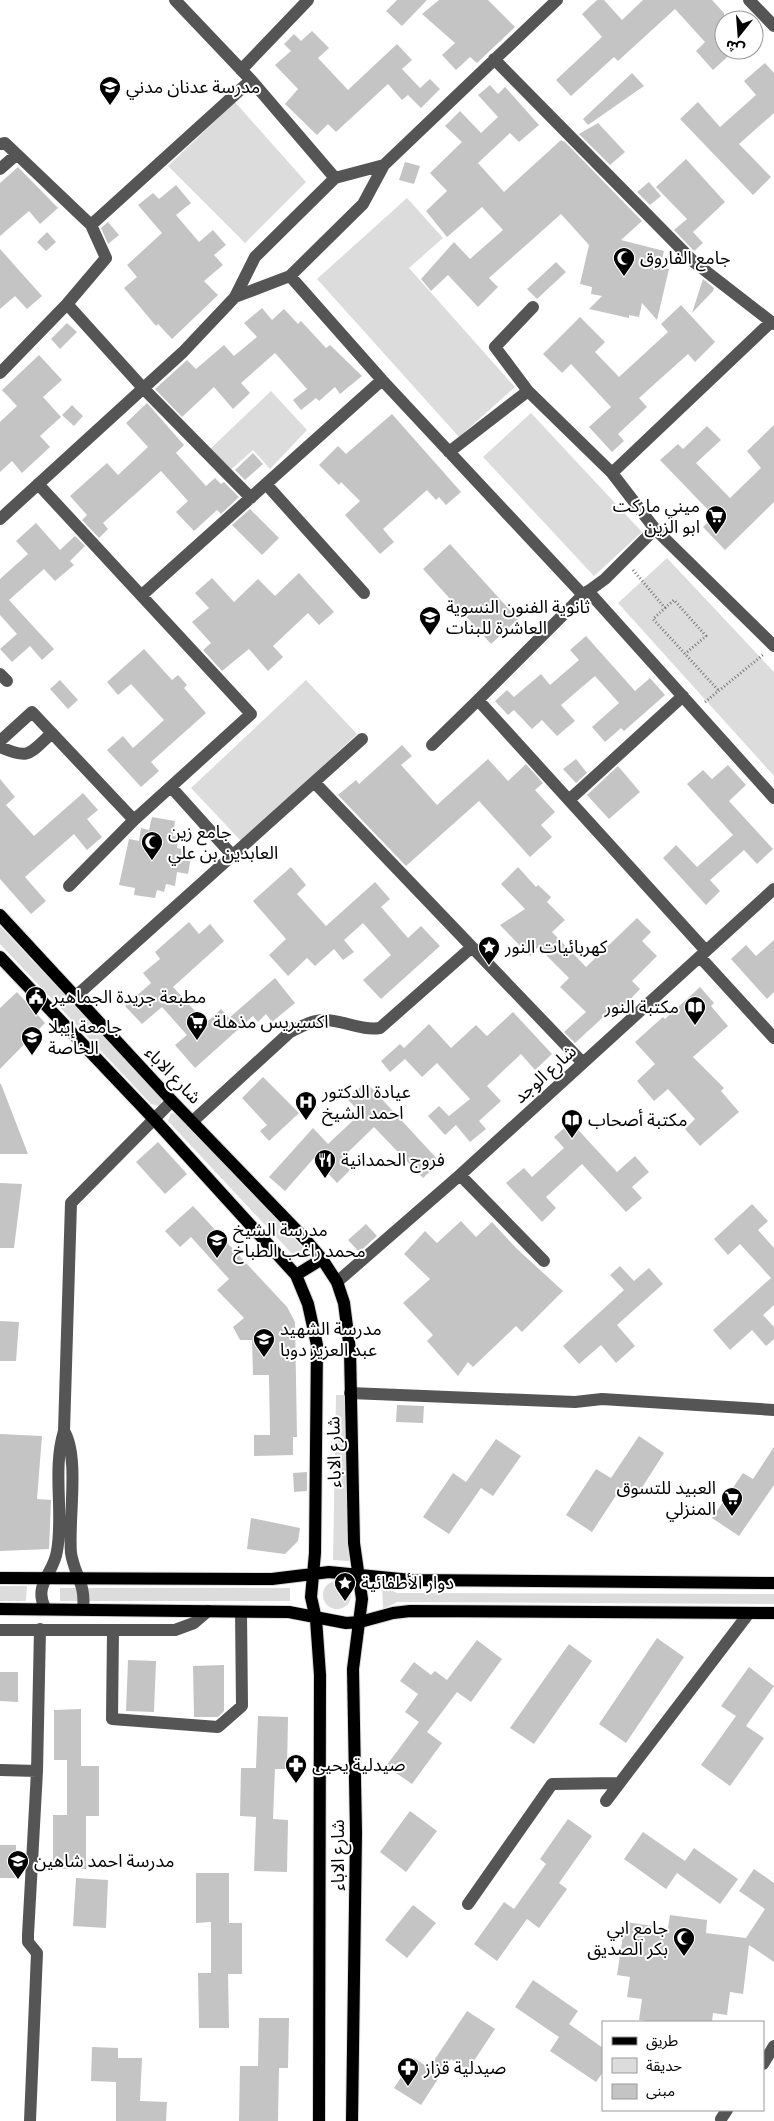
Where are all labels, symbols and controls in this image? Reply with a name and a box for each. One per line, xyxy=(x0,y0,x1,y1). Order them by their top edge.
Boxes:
north arrow xyxy=(714,10,764,60)
text: ش xyxy=(723,36,747,59)
school or university icon: مدرسة عدنان مدني xyxy=(98,75,122,106)
place label: مدرسة عدنان مدني xyxy=(126,76,260,100)
mosque icon: جامع الفاروق xyxy=(612,246,636,277)
place label: جامع الفاروق xyxy=(640,247,731,272)
place label: ميني ماركت ابو الزين xyxy=(613,495,700,538)
supermarket icon: ميني ماركت ابو الزين xyxy=(704,504,728,535)
place label: ثانوية الفنون النسوية العاشرة للبنات xyxy=(446,596,590,639)
school or university icon: ثانوية الفنون النسوية العاشرة للبنات xyxy=(418,605,442,636)
place label: جامع زين العابدين بن علي xyxy=(168,821,278,866)
mosque icon: جامع زين العابدين بن علي xyxy=(140,830,164,861)
place icon: كهربائيات النور xyxy=(477,935,501,966)
place label: كهربائيات النور xyxy=(504,936,608,958)
public building icon: مطبعة جريدة الجماهير xyxy=(24,985,48,1016)
place label: مطبعة جريدة الجماهير xyxy=(51,986,206,1008)
library icon: مكتبة النور xyxy=(683,995,707,1026)
place label: مكتبة النور xyxy=(603,996,679,1018)
supermarket icon: اكسبريس مذهلة xyxy=(185,1010,209,1041)
place label: اكسبريس مذهلة xyxy=(213,1011,329,1033)
place label: جامعة إيبلا الخاصة xyxy=(48,1016,122,1059)
school or university icon: جامعة إيبلا الخاصة xyxy=(20,1025,44,1056)
street label: شارع الوجد xyxy=(509,1040,583,1110)
street label: شارع الاباء xyxy=(138,1042,206,1110)
place label: عيادة الدكتور احمد الشيخ xyxy=(321,1081,411,1126)
hospital icon: عيادة الدكتور احمد الشيخ xyxy=(294,1090,318,1121)
library icon: مكتبة أصحاب xyxy=(560,1108,584,1139)
place label: مكتبة أصحاب xyxy=(588,1109,687,1131)
restaurant icon: فروج الحمدانية xyxy=(313,1148,337,1179)
place label: فروج الحمدانية xyxy=(341,1149,445,1173)
place label: مدرسة الشيخ محمد راغب الطباخ xyxy=(233,1219,366,1264)
school or university icon: مدرسة الشيخ محمد راغب الطباخ xyxy=(205,1228,229,1259)
place label: مدرسة الشهيد عبد العزيز دوبا xyxy=(280,1318,382,1361)
school or university icon: مدرسة الشهيد عبد العزيز دوبا xyxy=(252,1327,276,1358)
street label: شارع الاباء xyxy=(322,1416,349,1488)
place label: العبيد للتسوق المنزلي xyxy=(617,1477,716,1522)
supermarket icon: العبيد للتسوق المنزلي xyxy=(720,1486,744,1517)
place icon: دوار الأطفائية xyxy=(333,1571,357,1602)
place label: دوار الأطفائية xyxy=(361,1572,454,1594)
pharmacy icon: صيدلية يحيى xyxy=(284,1753,308,1784)
place label: صيدلية يحيى xyxy=(312,1754,406,1776)
street label: شارع الاباء xyxy=(327,1819,352,1891)
school or university icon: مدرسة احمد شاهين xyxy=(6,1849,30,1880)
place label: مدرسة احمد شاهين xyxy=(34,1850,174,1872)
place label: جامع ابي بكر الصديق xyxy=(587,1917,668,1960)
mosque icon: جامع ابي بكر الصديق xyxy=(672,1926,696,1957)
legend xyxy=(602,2021,764,2111)
text: طريق xyxy=(646,2032,678,2051)
pharmacy icon: صيدلية قزاز xyxy=(396,2056,420,2087)
place label: صيدلية قزاز xyxy=(423,2057,506,2079)
text: حديقة xyxy=(646,2057,682,2075)
text: مبنى xyxy=(646,2082,675,2100)

